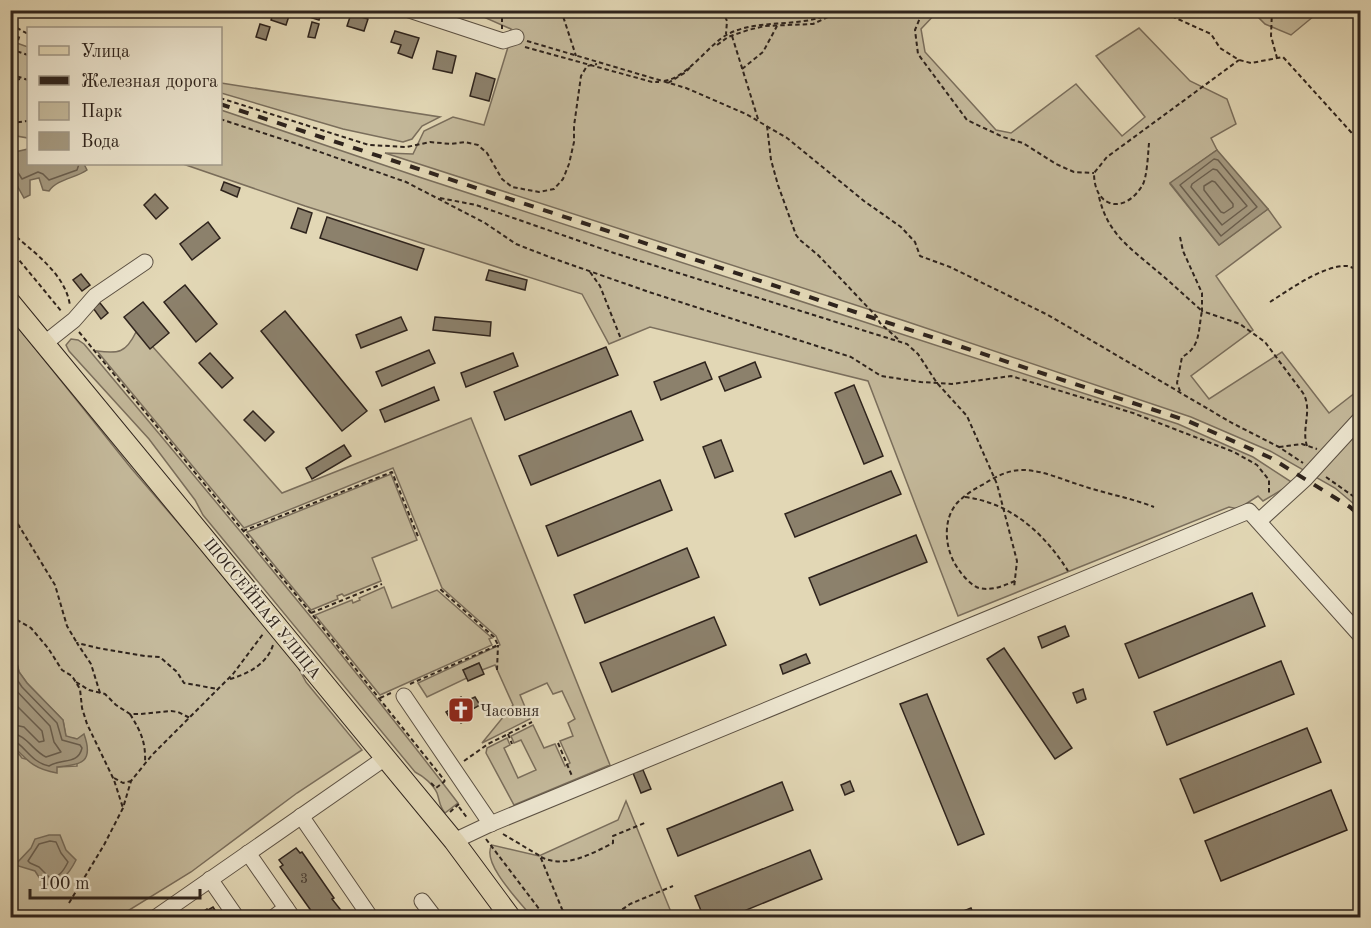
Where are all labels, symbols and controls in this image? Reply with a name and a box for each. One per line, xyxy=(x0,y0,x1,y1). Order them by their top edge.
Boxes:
legend xyxy=(27,27,222,165)
text: Улица xyxy=(81,43,130,61)
text: Железная дорога xyxy=(81,73,218,91)
text: Парк xyxy=(81,103,122,121)
text: Вода xyxy=(81,133,120,151)
street label: ШОССЕЙНАЯ УЛИЦА xyxy=(200,533,326,683)
church icon: Часовня xyxy=(446,695,476,725)
place label: Часовня xyxy=(480,704,539,720)
scale bar xyxy=(30,862,200,900)
house number: 3 xyxy=(300,872,308,886)
text: 100 m xyxy=(39,875,90,893)

